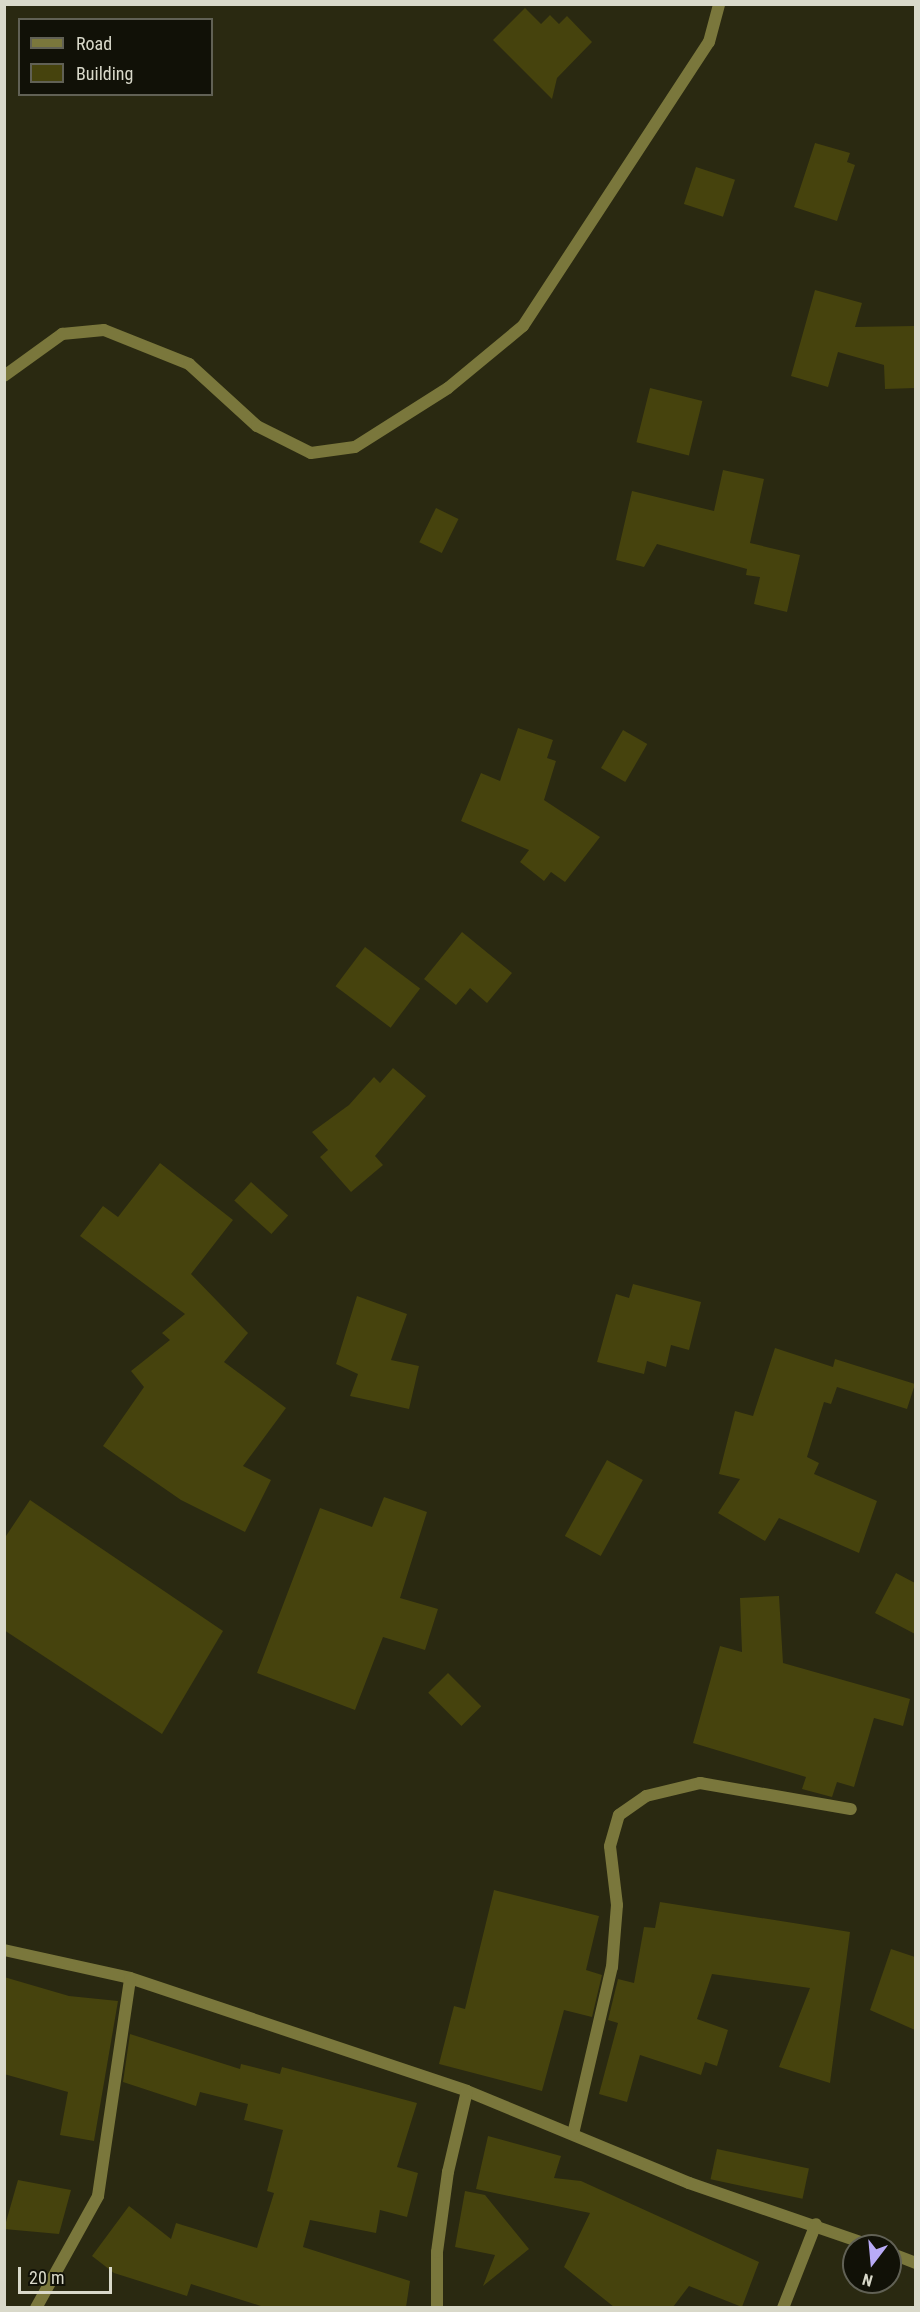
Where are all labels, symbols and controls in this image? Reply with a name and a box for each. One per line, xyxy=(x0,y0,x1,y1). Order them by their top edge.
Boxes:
legend xyxy=(18,18,213,96)
text: Road xyxy=(76,33,112,54)
text: Building xyxy=(76,63,133,84)
north arrow xyxy=(842,2234,902,2294)
scale bar xyxy=(21,2255,116,2293)
text: 20 m xyxy=(29,2267,64,2288)
text: N xyxy=(860,2269,875,2290)

